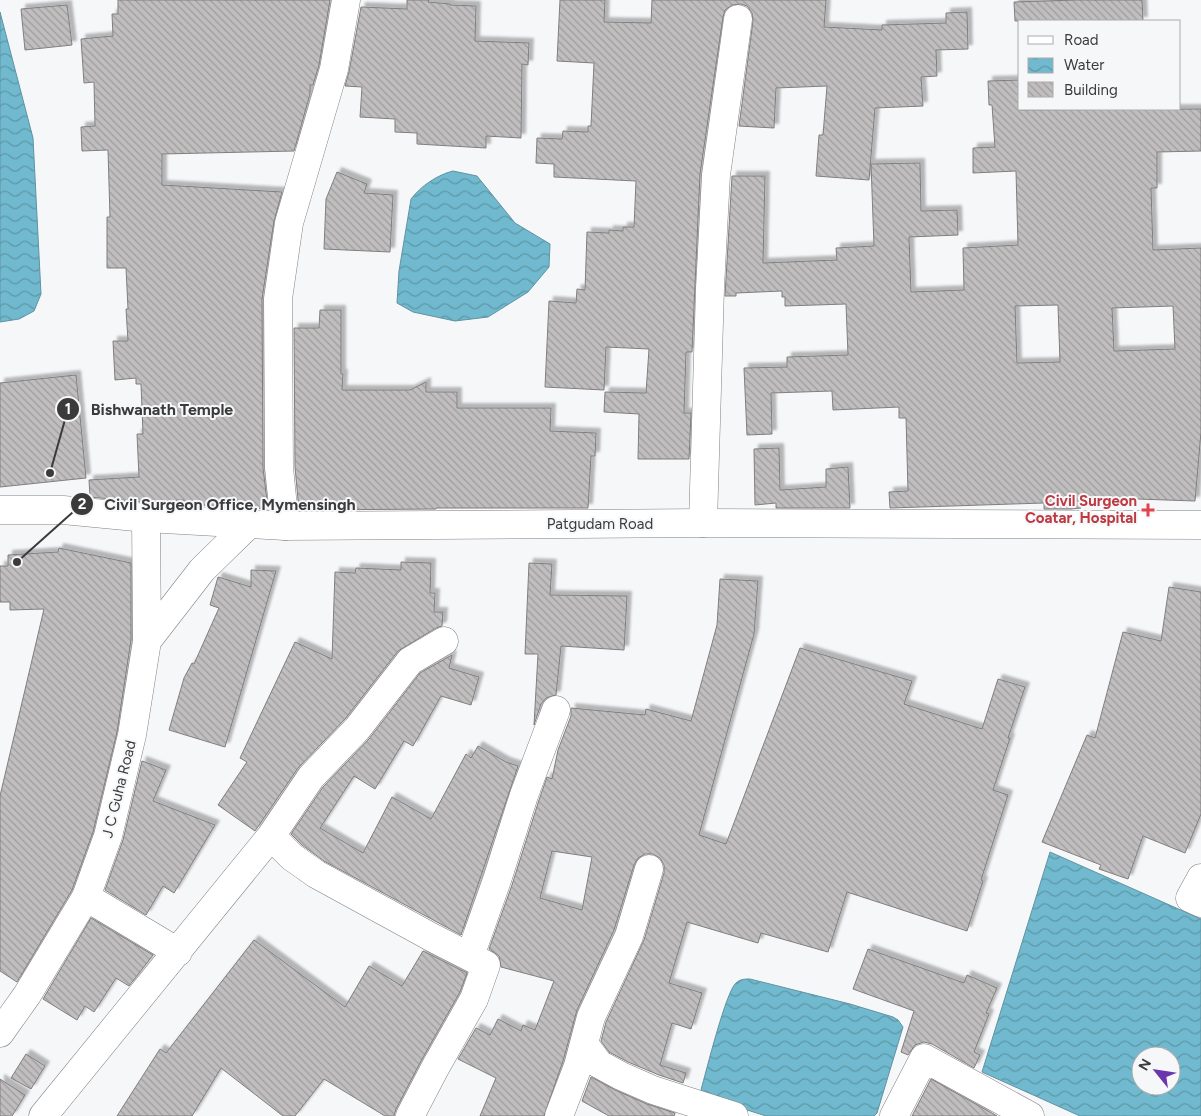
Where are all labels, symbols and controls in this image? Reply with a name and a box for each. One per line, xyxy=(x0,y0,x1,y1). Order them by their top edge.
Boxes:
legend xyxy=(1018,20,1181,110)
text: Road xyxy=(1064,31,1099,49)
text: Water xyxy=(1064,56,1104,74)
text: Building xyxy=(1064,81,1118,99)
callout: Bishwanath Temple xyxy=(56,393,243,424)
text: 1 xyxy=(65,400,71,418)
text: Bishwanath Temple xyxy=(91,400,233,419)
callout: Civil Surgeon Office, Mymensingh xyxy=(69,488,365,519)
place label: Civil Surgeon Coatar, Hospital xyxy=(1025,492,1137,527)
text: 2 xyxy=(78,495,87,513)
text: Civil Surgeon Office, Mymensingh xyxy=(104,495,356,514)
marker: Civil Surgeon Coatar, Hospital xyxy=(1141,503,1155,517)
street label: Patgudam Road xyxy=(547,515,653,533)
street label: J C Guha Road xyxy=(98,738,140,840)
north arrow xyxy=(1131,1046,1181,1096)
text: N xyxy=(1135,1056,1155,1074)

